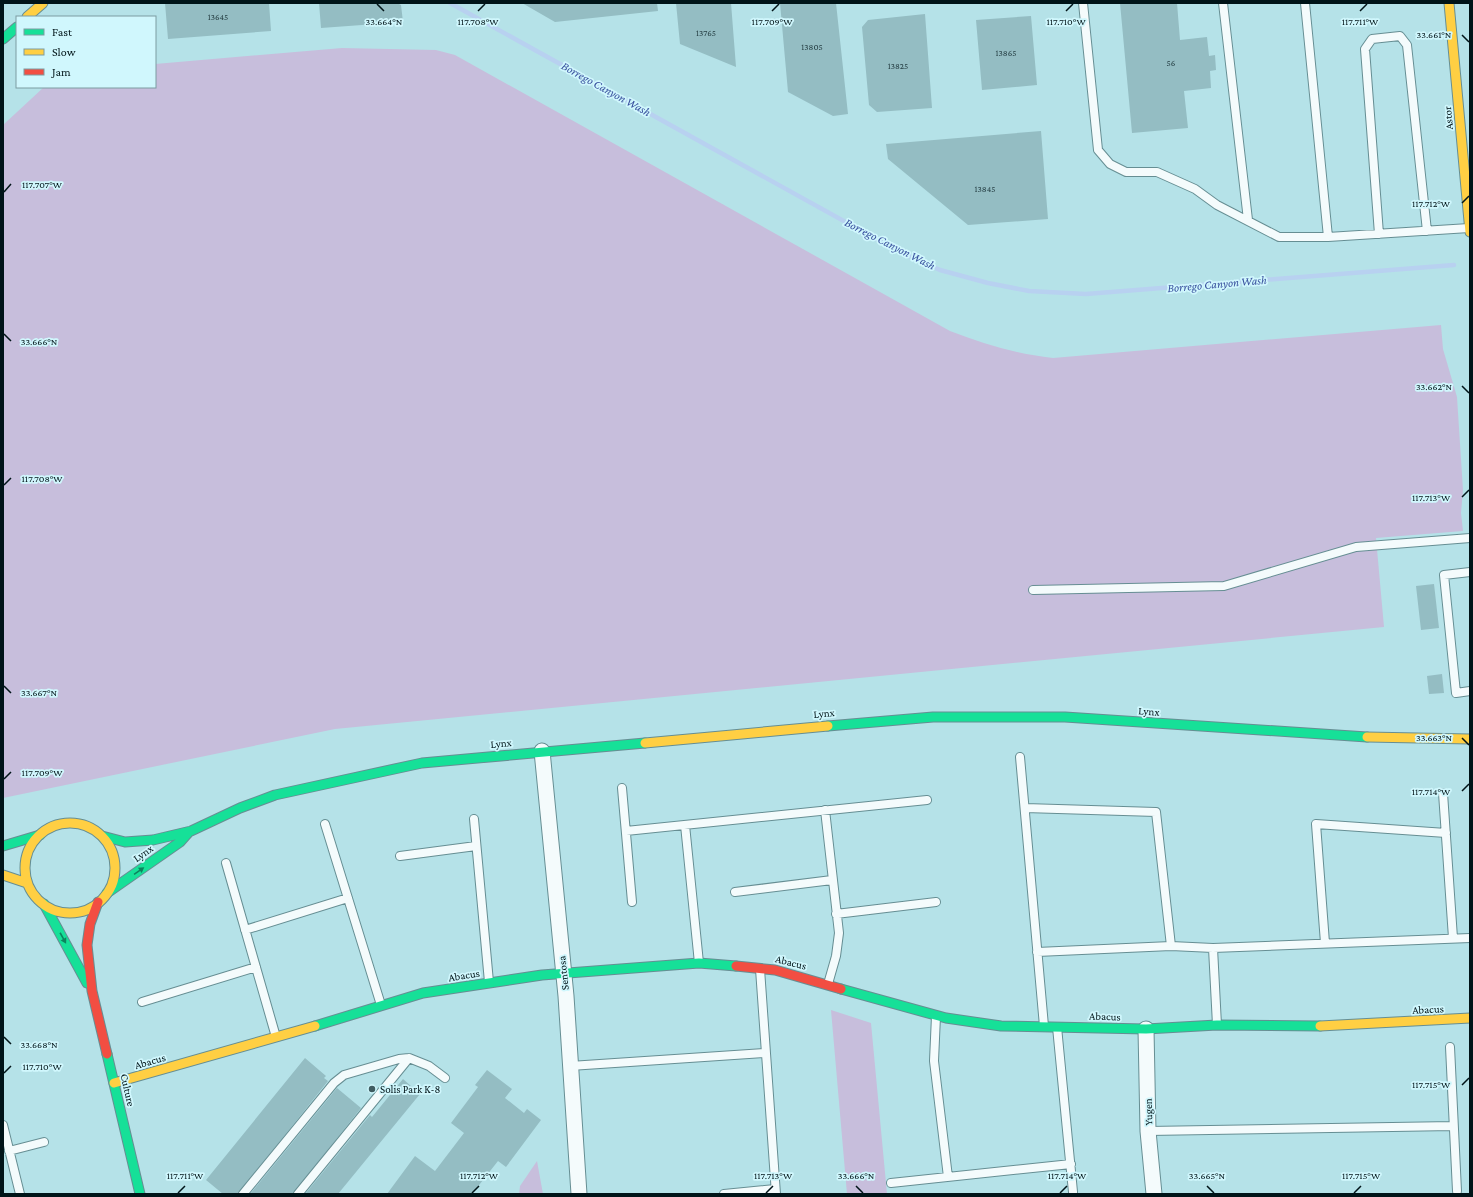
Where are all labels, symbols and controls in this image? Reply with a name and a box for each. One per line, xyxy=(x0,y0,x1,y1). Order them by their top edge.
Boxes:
house number: 13645 xyxy=(208,12,228,22)
legend xyxy=(16,16,156,88)
text: 33.664°N xyxy=(366,16,403,27)
text: 117.708°W xyxy=(457,16,499,27)
text: 117.709°W xyxy=(752,16,793,27)
text: 117.710°W xyxy=(1046,16,1086,27)
text: 117.711°W xyxy=(1342,16,1379,27)
text: Fast xyxy=(52,25,73,39)
house number: 13765 xyxy=(696,28,716,38)
text: 33.661°N xyxy=(1417,29,1452,40)
house number: 13805 xyxy=(801,42,823,52)
text: Slow xyxy=(52,45,76,59)
house number: 13865 xyxy=(996,48,1016,58)
house number: 56 xyxy=(1167,58,1176,68)
water label: Borrego Canyon Wash xyxy=(559,59,653,119)
house number: 13825 xyxy=(888,61,908,71)
text: Jam xyxy=(51,65,71,79)
street label: Astor xyxy=(1441,106,1455,130)
text: 117.707°W xyxy=(22,179,63,190)
house number: 13845 xyxy=(975,184,995,194)
text: 117.712°W xyxy=(1412,198,1451,209)
water label: Borrego Canyon Wash xyxy=(842,215,938,273)
water label: Borrego Canyon Wash xyxy=(1167,273,1268,295)
text: 33.666°N xyxy=(21,336,58,347)
text: 33.662°N xyxy=(1416,381,1453,392)
text: 117.708°W xyxy=(21,473,63,484)
text: 117.713°W xyxy=(1412,492,1451,503)
text: 33.667°N xyxy=(21,687,57,698)
street label: Lynx xyxy=(1138,704,1160,719)
street label: Lynx xyxy=(813,706,835,721)
text: 33.663°N xyxy=(1416,732,1452,743)
street label: Lynx xyxy=(490,736,512,751)
text: 117.709°W xyxy=(22,767,63,778)
text: 117.714°W xyxy=(1412,786,1451,797)
street label: Lynx xyxy=(131,842,156,865)
one-way arrow xyxy=(134,867,144,875)
one-way arrow xyxy=(59,932,66,944)
street label: Abacus xyxy=(774,952,808,972)
street label: Sentosa xyxy=(555,955,571,991)
street label: Abacus xyxy=(447,967,481,983)
street label: Abacus xyxy=(1412,1002,1444,1016)
street label: Abacus xyxy=(1089,1009,1121,1023)
text: 33.668°N xyxy=(20,1039,58,1050)
street label: Abacus xyxy=(133,1051,167,1071)
text: 117.710°W xyxy=(22,1061,62,1072)
street label: Culture xyxy=(118,1073,138,1108)
text: 117.715°W xyxy=(1412,1079,1451,1090)
place label: Solis Park K-8 xyxy=(380,1083,440,1095)
marker: Solis Park K-8 xyxy=(367,1084,377,1094)
street label: Yugen xyxy=(1142,1098,1155,1126)
text: 117.711°W xyxy=(167,1170,204,1181)
text: 117.712°W xyxy=(460,1170,499,1181)
text: 117.713°W xyxy=(754,1170,793,1181)
text: 33.666°N xyxy=(838,1170,875,1181)
text: 117.714°W xyxy=(1048,1170,1087,1181)
text: 33.665°N xyxy=(1189,1170,1226,1181)
text: 117.715°W xyxy=(1342,1170,1381,1181)

